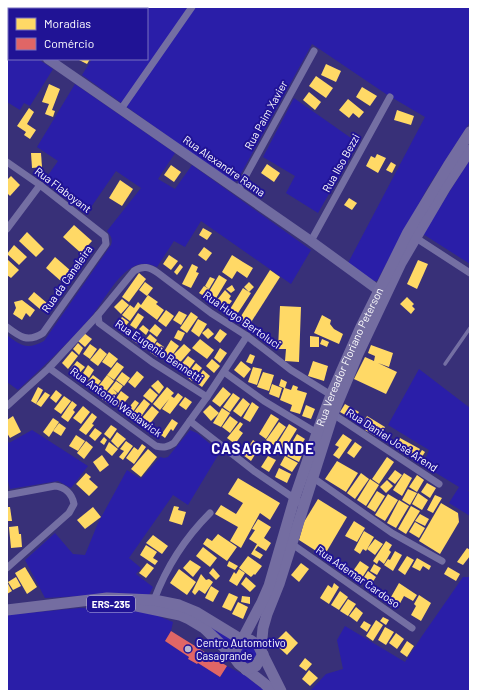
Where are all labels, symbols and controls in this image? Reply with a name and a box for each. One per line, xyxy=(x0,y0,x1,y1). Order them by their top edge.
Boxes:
legend xyxy=(8,8,148,60)
text: Moradias xyxy=(44,16,91,30)
text: Comércio xyxy=(44,36,94,50)
street label: Rua Paim Xavier xyxy=(241,78,290,151)
street label: Rua Ilso Bezzi xyxy=(319,131,362,194)
street label: Rua Alexandre Rama xyxy=(181,132,268,199)
street label: Rua Flaboyant xyxy=(33,164,94,215)
street label: Rua da Caneleira xyxy=(39,243,95,315)
street label: Rua Vereador Floriano Peterson xyxy=(313,285,386,428)
street label: Rua Hugo Bertoluci xyxy=(201,288,284,351)
street label: Rua Eugenio Bennetti xyxy=(113,316,206,385)
street label: Rua Antonio Waslawick xyxy=(68,364,165,439)
street label: Rua Daniel José Arend xyxy=(344,405,440,474)
district label: CASAGRANDE xyxy=(211,439,315,457)
street label: Rua Ademar Cardoso xyxy=(314,543,403,610)
road number: ERS-235 xyxy=(87,596,135,612)
place label: Centro Automotivo Casagrande xyxy=(196,636,286,662)
marker: Centro Automotivo Casagrande xyxy=(183,644,193,654)

